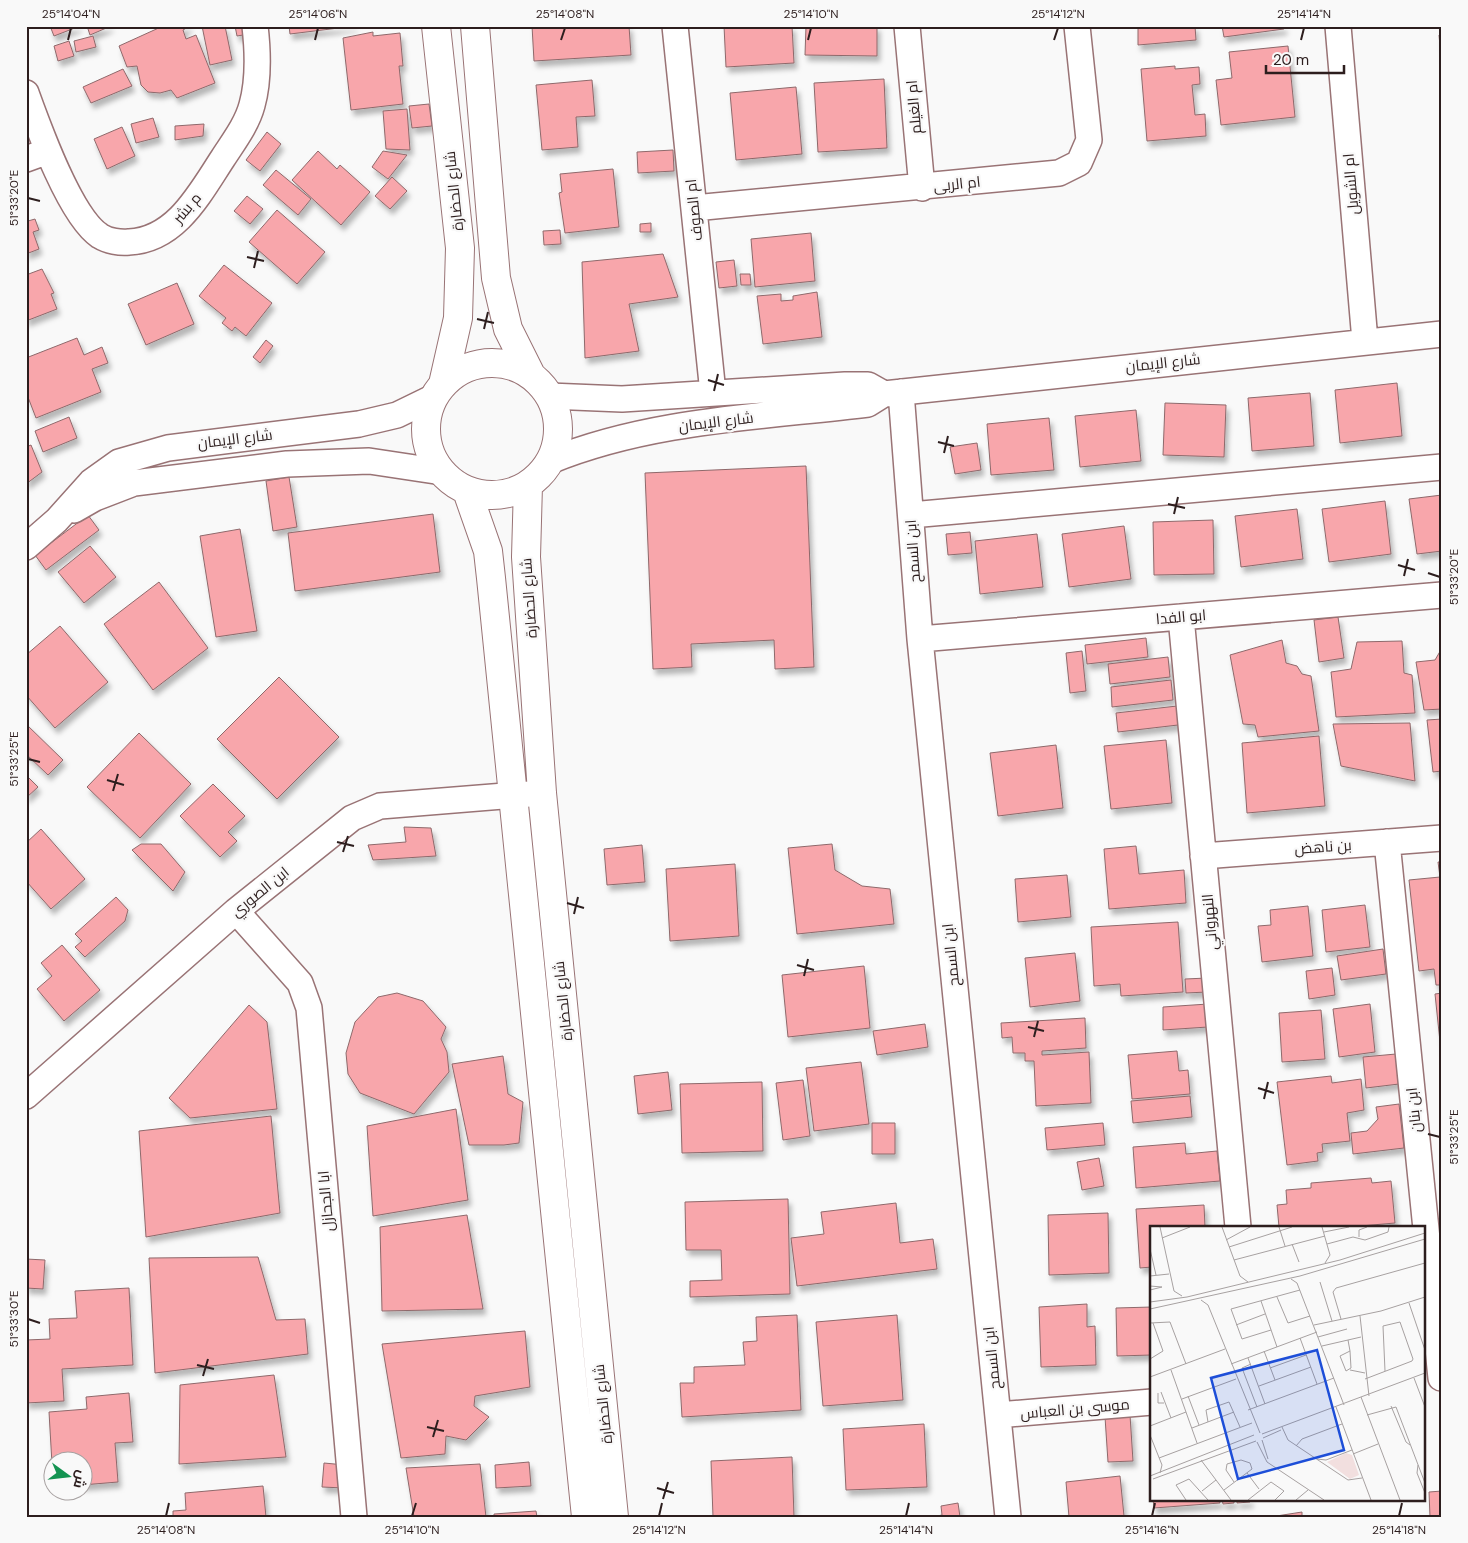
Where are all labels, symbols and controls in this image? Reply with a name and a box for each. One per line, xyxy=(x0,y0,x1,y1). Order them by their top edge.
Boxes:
text: 25°14'04"N xyxy=(42,6,100,22)
text: 25°14'06"N xyxy=(289,6,347,22)
text: 25°14'08"N xyxy=(536,6,594,22)
text: 25°14'10"N xyxy=(783,6,839,22)
text: 25°14'12"N xyxy=(1031,6,1085,22)
text: 25°14'14"N xyxy=(1277,6,1331,22)
scale bar xyxy=(1266,42,1343,74)
text: 20 m xyxy=(1273,50,1309,70)
street label: ام الغيلم xyxy=(902,79,926,135)
street label: شارع الحضارة xyxy=(440,150,469,232)
street label: ام الشويل xyxy=(1338,152,1364,216)
text: 51°33'20"E xyxy=(6,170,22,226)
street label: ام الربى xyxy=(932,172,982,196)
street label: ام الصوف xyxy=(681,178,707,242)
street label: م بشر xyxy=(168,188,206,228)
street label: شارع الإيمان xyxy=(1125,349,1202,378)
street label: شارع الإيمان xyxy=(677,407,755,438)
street label: شارع الإيمان xyxy=(196,424,274,455)
street label: ابن السمح xyxy=(901,519,926,583)
text: 51°33'20"E xyxy=(1446,549,1462,605)
street label: شارع الحضارة xyxy=(516,557,543,639)
street label: ابو الفدا xyxy=(1155,605,1207,629)
text: 51°33'25"E xyxy=(6,731,22,787)
street label: بن ناهض xyxy=(1294,835,1352,859)
street label: ابن الصوري xyxy=(227,862,295,923)
street label: النهرواني xyxy=(1198,893,1224,951)
street label: ابن السمح xyxy=(938,922,965,987)
street label: شارع الحضارة xyxy=(549,960,578,1042)
street label: ابن بنان xyxy=(1402,1086,1426,1134)
text: 51°33'25"E xyxy=(1446,1109,1462,1165)
street label: ابا الجحازل xyxy=(313,1170,339,1232)
inset map xyxy=(1150,1226,1426,1500)
text: 51°33'30"E xyxy=(6,1290,22,1347)
street label: ابن السمح xyxy=(979,1325,1006,1390)
street label: شارع الحضارة xyxy=(589,1363,618,1445)
street label: موسى بن العباس xyxy=(1019,1394,1131,1424)
north arrow xyxy=(42,1450,92,1500)
text: ش xyxy=(70,1468,92,1490)
text: 25°14'08"N xyxy=(137,1522,195,1538)
text: 25°14'10"N xyxy=(384,1522,440,1538)
text: 25°14'12"N xyxy=(632,1522,686,1538)
text: 25°14'14"N xyxy=(879,1522,933,1538)
text: 25°14'16"N xyxy=(1125,1522,1179,1538)
text: 25°14'18"N xyxy=(1372,1522,1426,1538)

